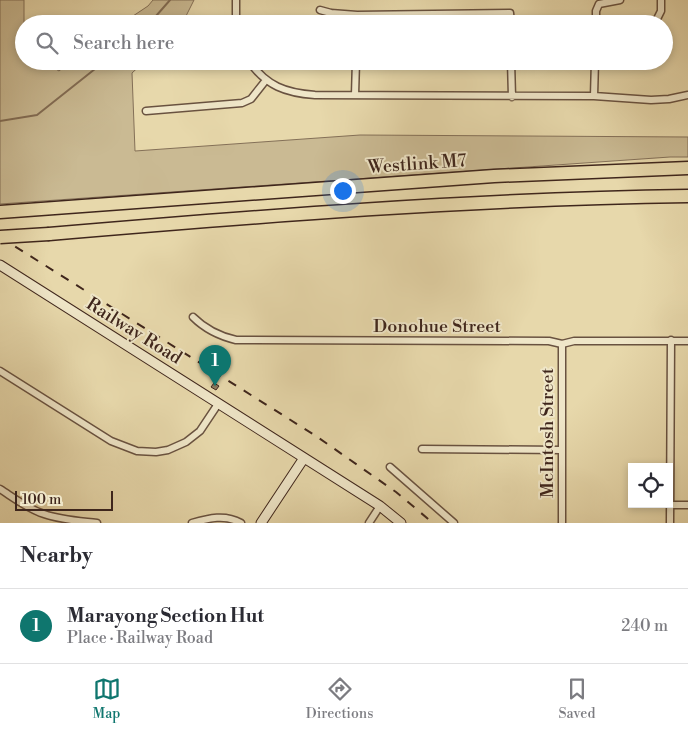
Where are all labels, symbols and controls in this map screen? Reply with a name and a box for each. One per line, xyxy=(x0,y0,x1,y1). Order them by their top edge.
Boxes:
search box xyxy=(15,15,673,70)
icon: search xyxy=(33,29,61,57)
text: Search here xyxy=(73,31,174,55)
street label: Westlink M7 xyxy=(366,149,467,179)
your location xyxy=(330,178,356,204)
street label: Railway Road xyxy=(82,292,187,370)
street label: Donohue Street xyxy=(373,315,501,338)
pin: 1 xyxy=(199,345,231,386)
street label: McIntosh Street xyxy=(536,367,559,498)
map controls xyxy=(628,463,673,508)
button: locate xyxy=(628,463,673,508)
scale bar xyxy=(15,488,112,511)
text: 100 m xyxy=(22,491,61,509)
text: Nearby xyxy=(20,543,93,569)
text: Marayong Section Hut xyxy=(67,604,264,628)
text: 1 xyxy=(32,616,40,636)
text: 240 m xyxy=(621,616,668,636)
text: Place · Railway Road xyxy=(67,628,213,648)
tab: Map xyxy=(93,675,121,723)
tab: Directions xyxy=(306,675,373,723)
tab: Saved xyxy=(559,675,595,723)

